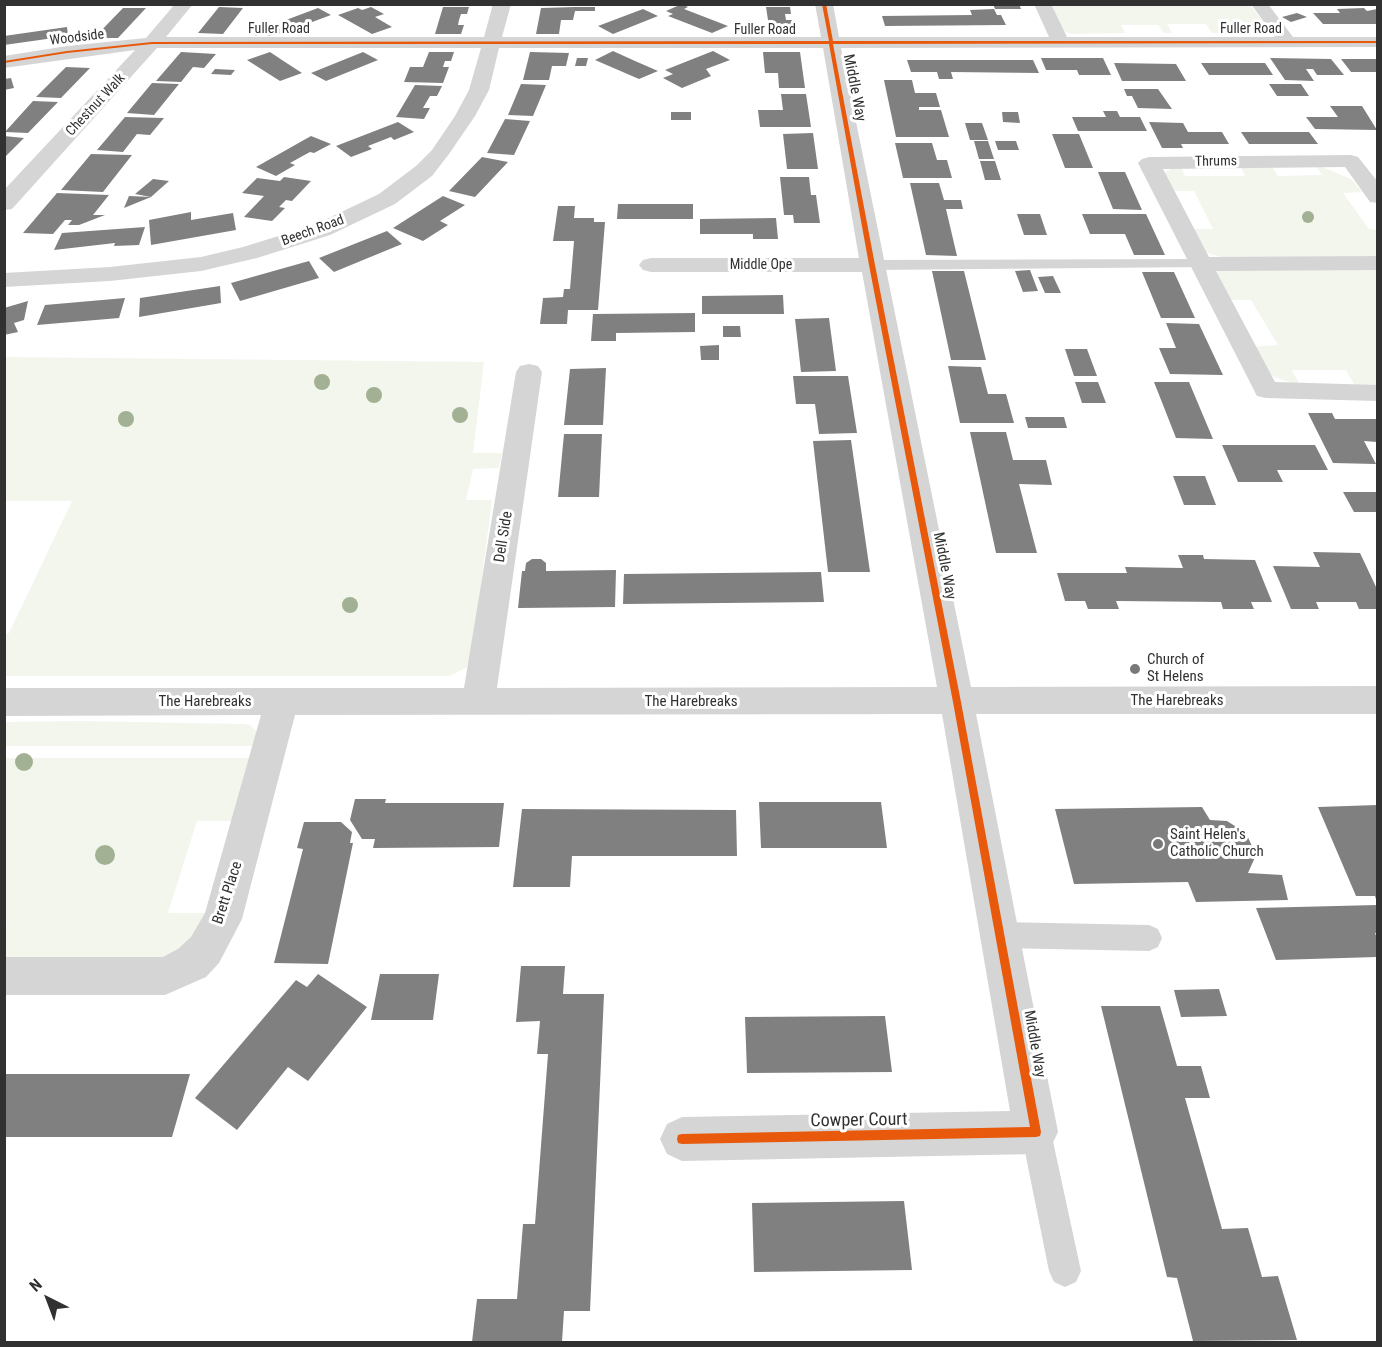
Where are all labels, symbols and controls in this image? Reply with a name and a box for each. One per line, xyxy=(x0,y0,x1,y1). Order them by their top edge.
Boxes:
street label: Fuller Road xyxy=(248,21,310,37)
street label: Fuller Road xyxy=(1220,21,1282,37)
street label: Fuller Road xyxy=(734,22,796,38)
street label: Woodside xyxy=(49,26,105,50)
street label: Middle Way xyxy=(839,53,869,123)
street label: Chestnut Walk xyxy=(63,70,129,140)
street label: Thrums xyxy=(1195,153,1237,171)
street label: Beech Road xyxy=(279,212,347,250)
street label: Middle Ope xyxy=(730,257,792,273)
street label: Dell Side xyxy=(491,510,517,564)
street label: Middle Way xyxy=(929,531,959,601)
place label: Church of St Helens xyxy=(1147,651,1204,686)
marker: Church of St Helens xyxy=(1128,662,1142,676)
street label: The Harebreaks xyxy=(1130,692,1224,710)
street label: The Harebreaks xyxy=(158,693,252,711)
street label: The Harebreaks xyxy=(644,693,738,711)
place label: Saint Helen's Catholic Church xyxy=(1170,826,1264,861)
marker: Saint Helen's Catholic Church xyxy=(1151,837,1165,851)
street label: Brett Place xyxy=(209,859,247,927)
street label: Middle Way xyxy=(1019,1009,1049,1079)
street label: Cowper Court xyxy=(810,1109,908,1133)
north arrow xyxy=(18,1269,78,1329)
text: N xyxy=(26,1275,46,1296)

